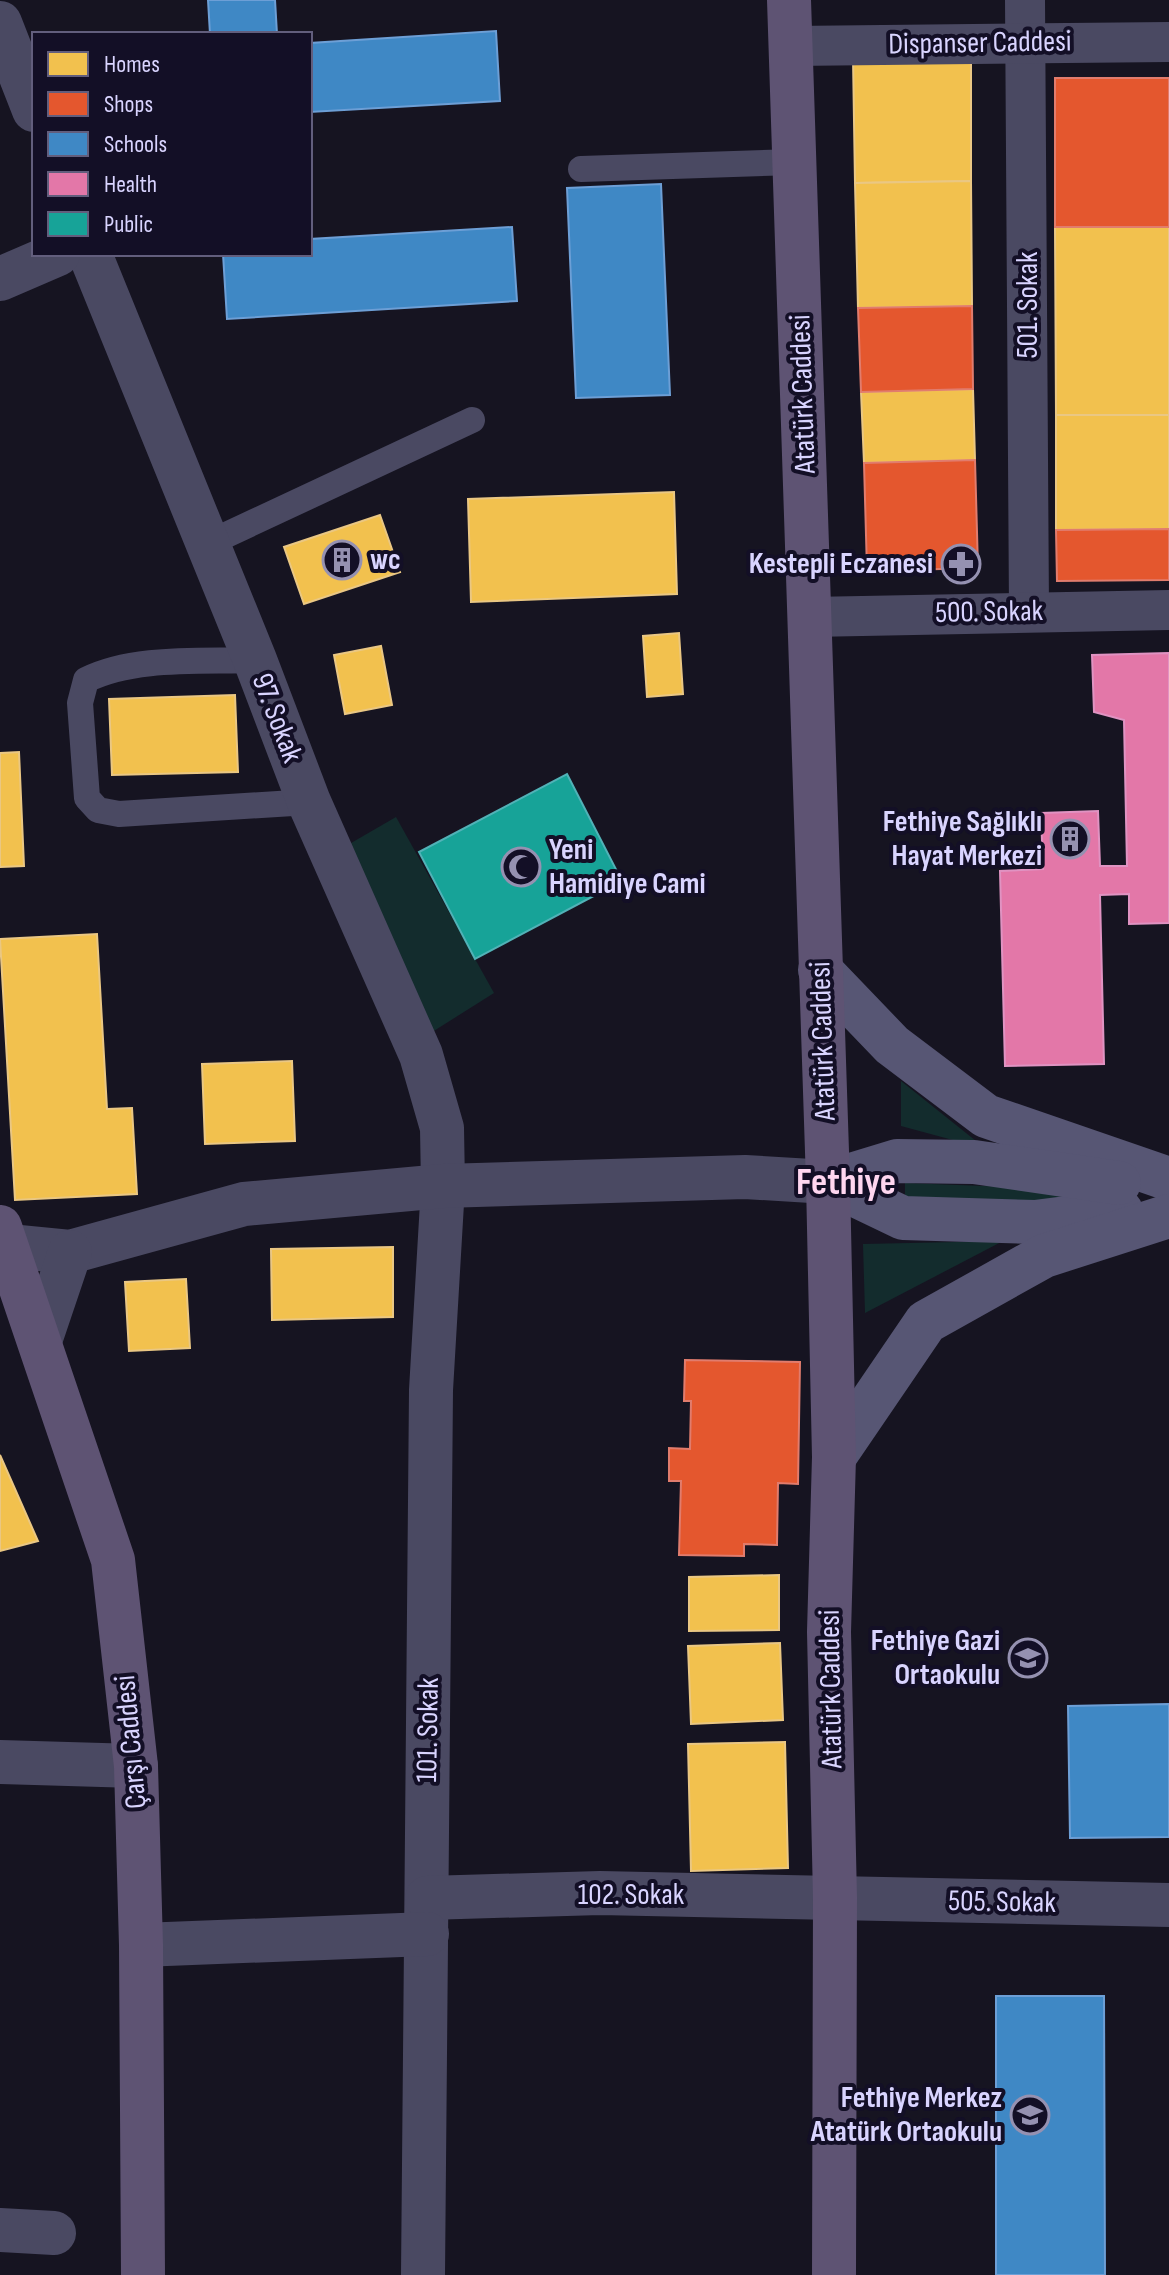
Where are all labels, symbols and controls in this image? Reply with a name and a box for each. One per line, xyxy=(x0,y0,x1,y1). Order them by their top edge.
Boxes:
street label: Dispanser Caddesi xyxy=(888,23,1072,63)
legend xyxy=(32,32,312,256)
text: Homes xyxy=(104,50,160,79)
text: Shops xyxy=(104,90,153,119)
text: Schools xyxy=(104,130,167,159)
text: Health xyxy=(104,170,157,199)
text: Public xyxy=(104,210,153,239)
street label: 501. Sokak xyxy=(1010,251,1046,358)
street label: Atatürk Caddesi xyxy=(782,314,824,475)
building icon: wc xyxy=(321,539,363,581)
place label: wc xyxy=(370,542,401,578)
pharmacy icon: Kestepli Eczanesi xyxy=(940,543,982,585)
place label: Kestepli Eczanesi xyxy=(749,546,933,582)
street label: 500. Sokak xyxy=(935,593,1044,631)
street label: 97. Sokak xyxy=(244,668,311,768)
place label: Fethiye Sağlıklı Hayat Merkezi xyxy=(883,804,1042,874)
building icon: Fethiye Sağlıklı Hayat Merkezi xyxy=(1049,818,1091,860)
place label: Yeni Hamidiye Cami xyxy=(549,832,705,902)
mosque icon: Yeni Hamidiye Cami xyxy=(500,846,542,888)
street label: Atatürk Caddesi xyxy=(802,961,844,1122)
district label: Fethiye xyxy=(796,1160,896,1205)
street label: Atatürk Caddesi xyxy=(812,1609,850,1770)
place label: Fethiye Gazi Ortaokulu xyxy=(871,1623,1000,1693)
school or university icon: Fethiye Gazi Ortaokulu xyxy=(1007,1637,1049,1679)
street label: Çarşı Caddesi xyxy=(107,1674,155,1810)
street label: 101. Sokak xyxy=(409,1676,447,1783)
street label: 102. Sokak xyxy=(578,1877,685,1913)
street label: 505. Sokak xyxy=(948,1883,1057,1921)
place label: Fethiye Merkez Atatürk Ortaokulu xyxy=(810,2080,1002,2150)
school or university icon: Fethiye Merkez Atatürk Ortaokulu xyxy=(1009,2094,1051,2136)

